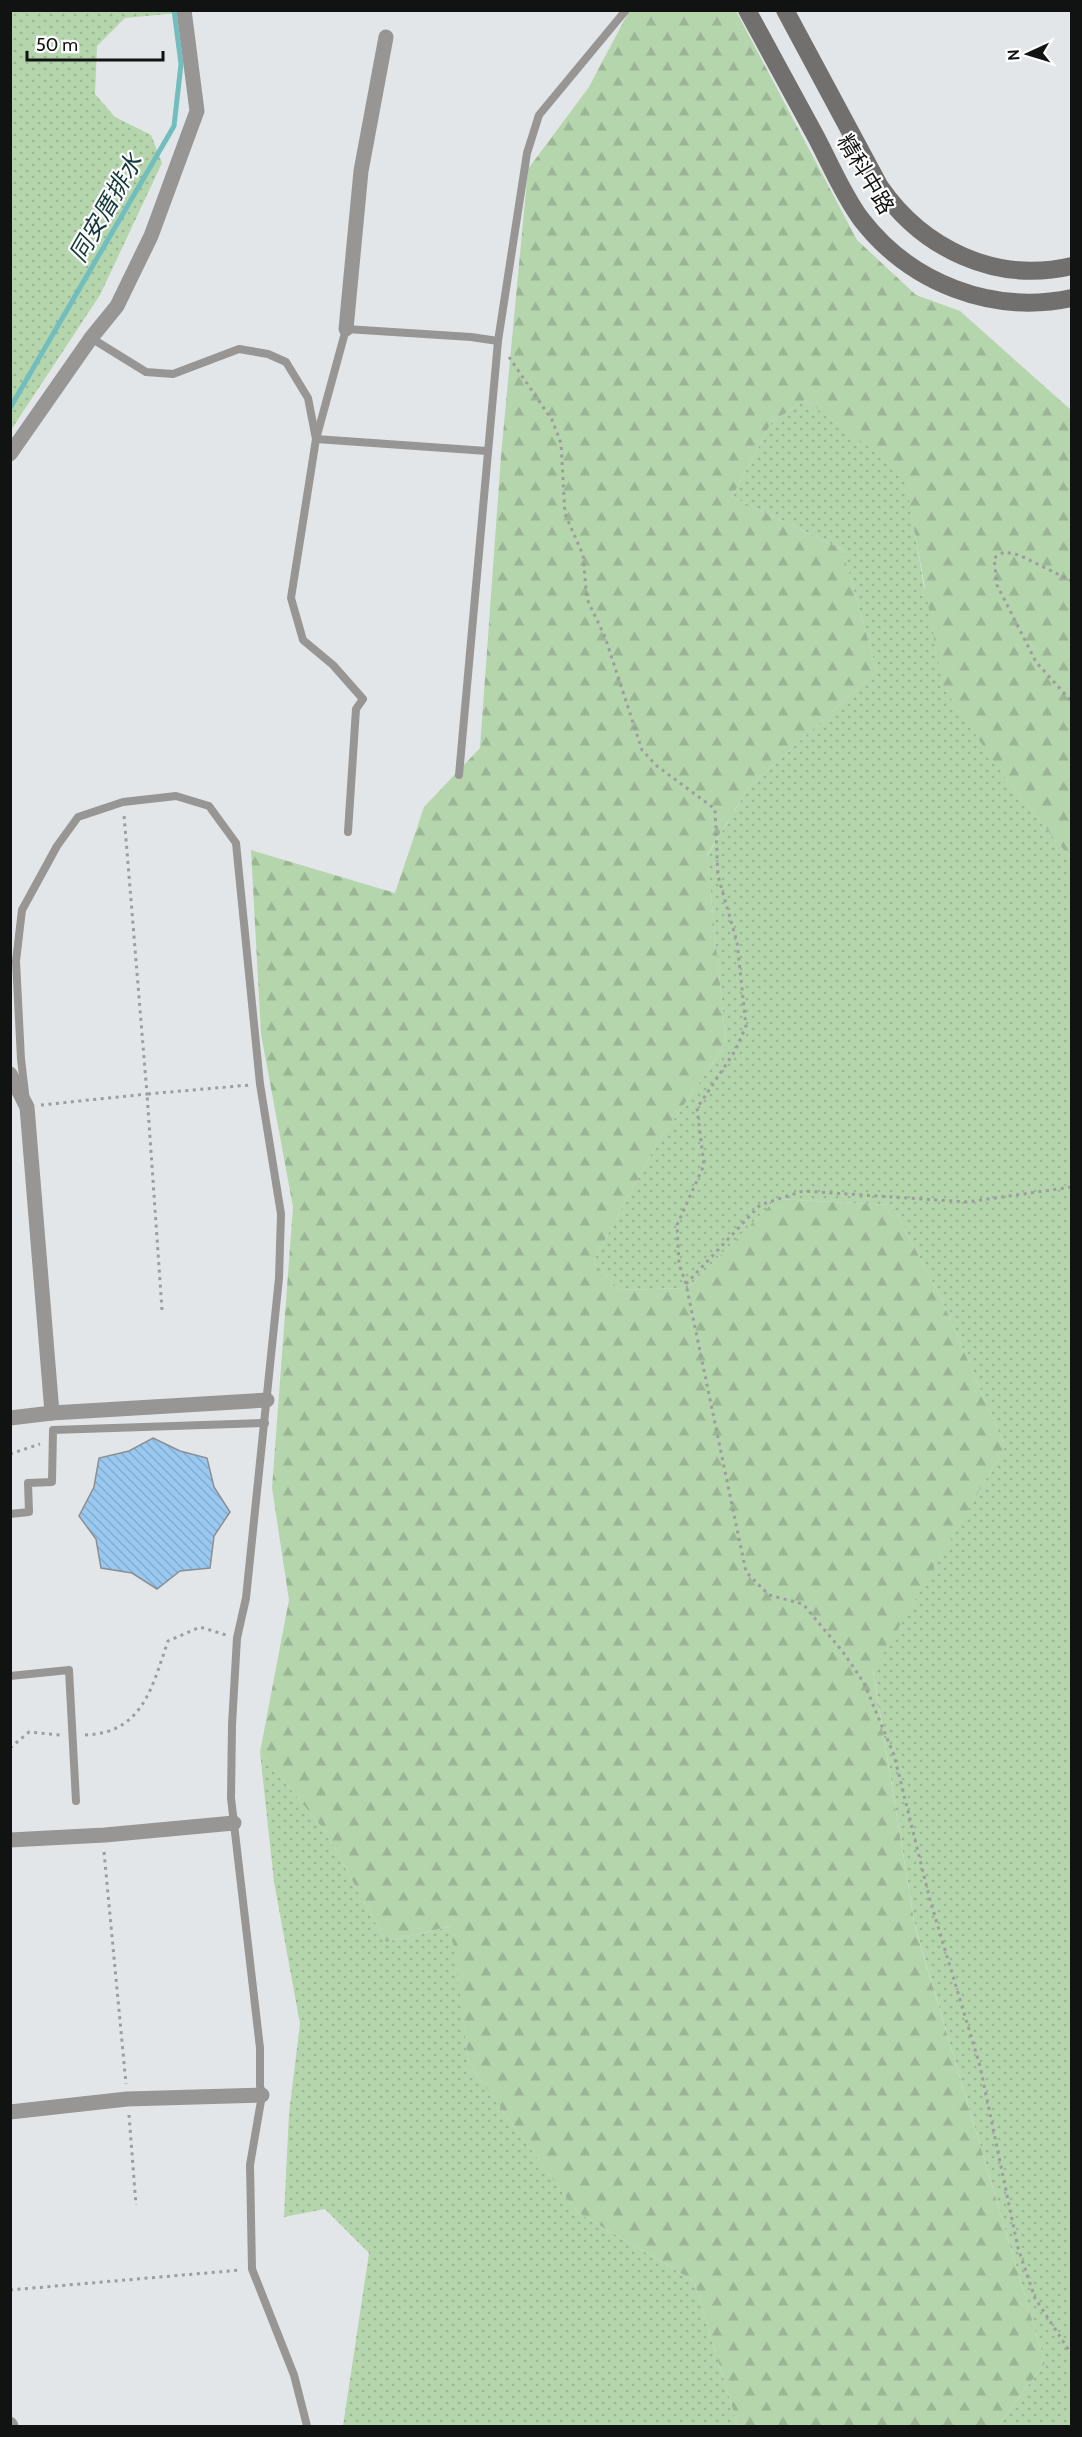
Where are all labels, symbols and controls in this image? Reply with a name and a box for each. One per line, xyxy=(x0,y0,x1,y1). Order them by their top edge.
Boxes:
scale bar xyxy=(27,24,164,62)
north arrow xyxy=(998,24,1058,84)
text: 50 m xyxy=(36,34,78,56)
text: N xyxy=(1004,49,1023,61)
street label: 精科中路 xyxy=(831,130,900,219)
water label: 同安厝排水 xyxy=(63,148,149,267)

